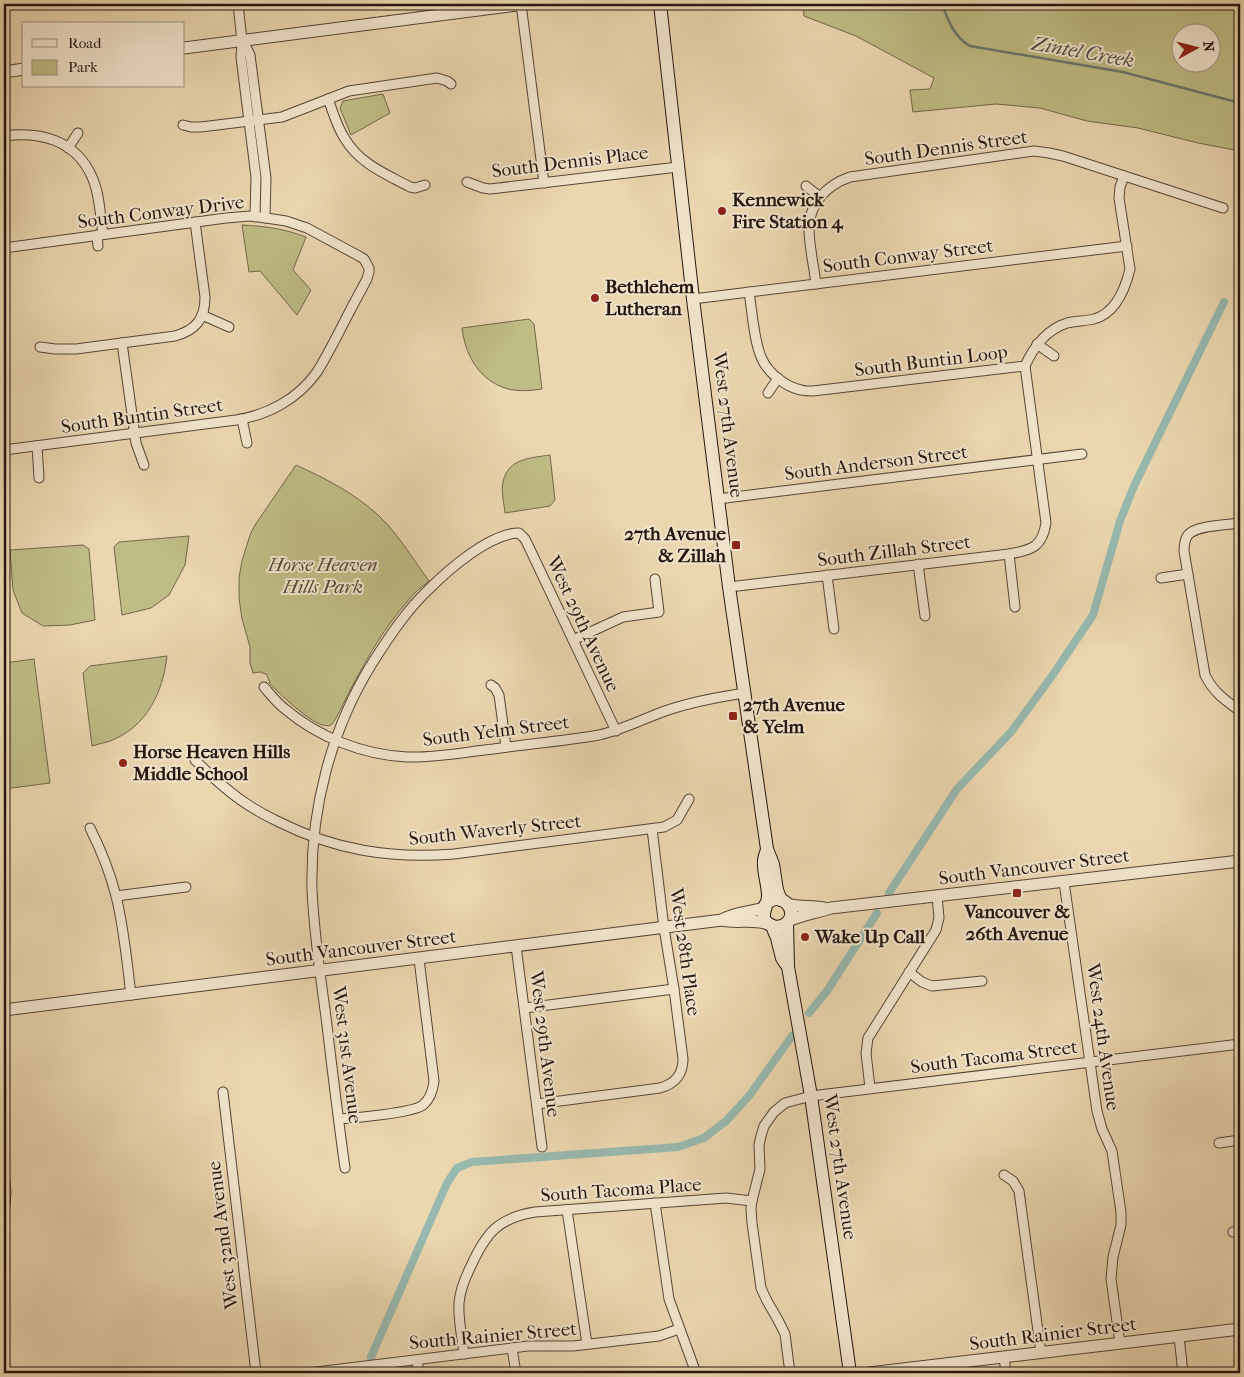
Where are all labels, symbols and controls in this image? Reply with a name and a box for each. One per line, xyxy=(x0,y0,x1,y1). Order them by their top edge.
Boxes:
legend xyxy=(22,22,185,88)
north arrow xyxy=(1172,22,1222,72)
water label: Zintel Creek xyxy=(1028,31,1136,72)
text: Road xyxy=(68,34,102,52)
text: N xyxy=(1199,40,1218,53)
text: Park xyxy=(68,58,98,76)
street label: South Dennis Street xyxy=(863,126,1029,170)
street label: South Dennis Place xyxy=(491,141,649,183)
place label: Kennewick Fire Station 4 xyxy=(731,189,843,233)
street label: South Conway Drive xyxy=(77,191,245,233)
marker: Kennewick Fire Station 4 xyxy=(716,205,728,217)
street label: South Conway Street xyxy=(822,235,995,277)
place label: Bethlehem Lutheran xyxy=(605,276,695,320)
marker: Bethlehem Lutheran xyxy=(589,292,601,304)
street label: South Buntin Loop xyxy=(853,341,1009,381)
street label: West 27th Avenue xyxy=(708,350,748,499)
street label: South Buntin Street xyxy=(60,394,225,438)
street label: South Anderson Street xyxy=(783,441,969,485)
place label: 27th Avenue & Zillah xyxy=(624,523,727,567)
street label: South Zillah Street xyxy=(816,531,972,571)
marker: 27th Avenue & Zillah xyxy=(730,539,742,551)
street label: West 29th Avenue xyxy=(541,552,624,695)
park label: Horse Heaven Hills Park xyxy=(267,554,378,598)
place label: 27th Avenue & Yelm xyxy=(743,694,845,738)
marker: 27th Avenue & Yelm xyxy=(727,710,739,722)
street label: South Yelm Street xyxy=(422,711,571,751)
place label: Horse Heaven Hills Middle School xyxy=(132,741,290,785)
marker: Horse Heaven Hills Middle School xyxy=(117,757,129,769)
street label: South Waverly Street xyxy=(408,810,582,850)
street label: South Vancouver Street xyxy=(938,844,1131,890)
street label: West 28th Place xyxy=(665,886,705,1017)
marker: Vancouver & 26th Avenue xyxy=(1011,887,1023,899)
place label: Vancouver & 26th Avenue xyxy=(963,901,1070,945)
street label: South Vancouver Street xyxy=(265,925,458,971)
place label: Wake Up Call xyxy=(814,926,926,948)
marker: Wake Up Call xyxy=(799,931,811,943)
street label: West 24th Avenue xyxy=(1082,961,1124,1112)
street label: West 29th Avenue xyxy=(525,969,565,1118)
street label: West 31st Avenue xyxy=(328,984,366,1125)
street label: South Tacoma Street xyxy=(909,1036,1079,1078)
street label: West 27th Avenue xyxy=(819,1092,861,1241)
street label: West 32nd Avenue xyxy=(203,1160,243,1311)
street label: South Tacoma Place xyxy=(540,1173,702,1207)
street label: South Rainier Street xyxy=(968,1313,1138,1355)
street label: South Rainier Street xyxy=(408,1318,578,1354)

